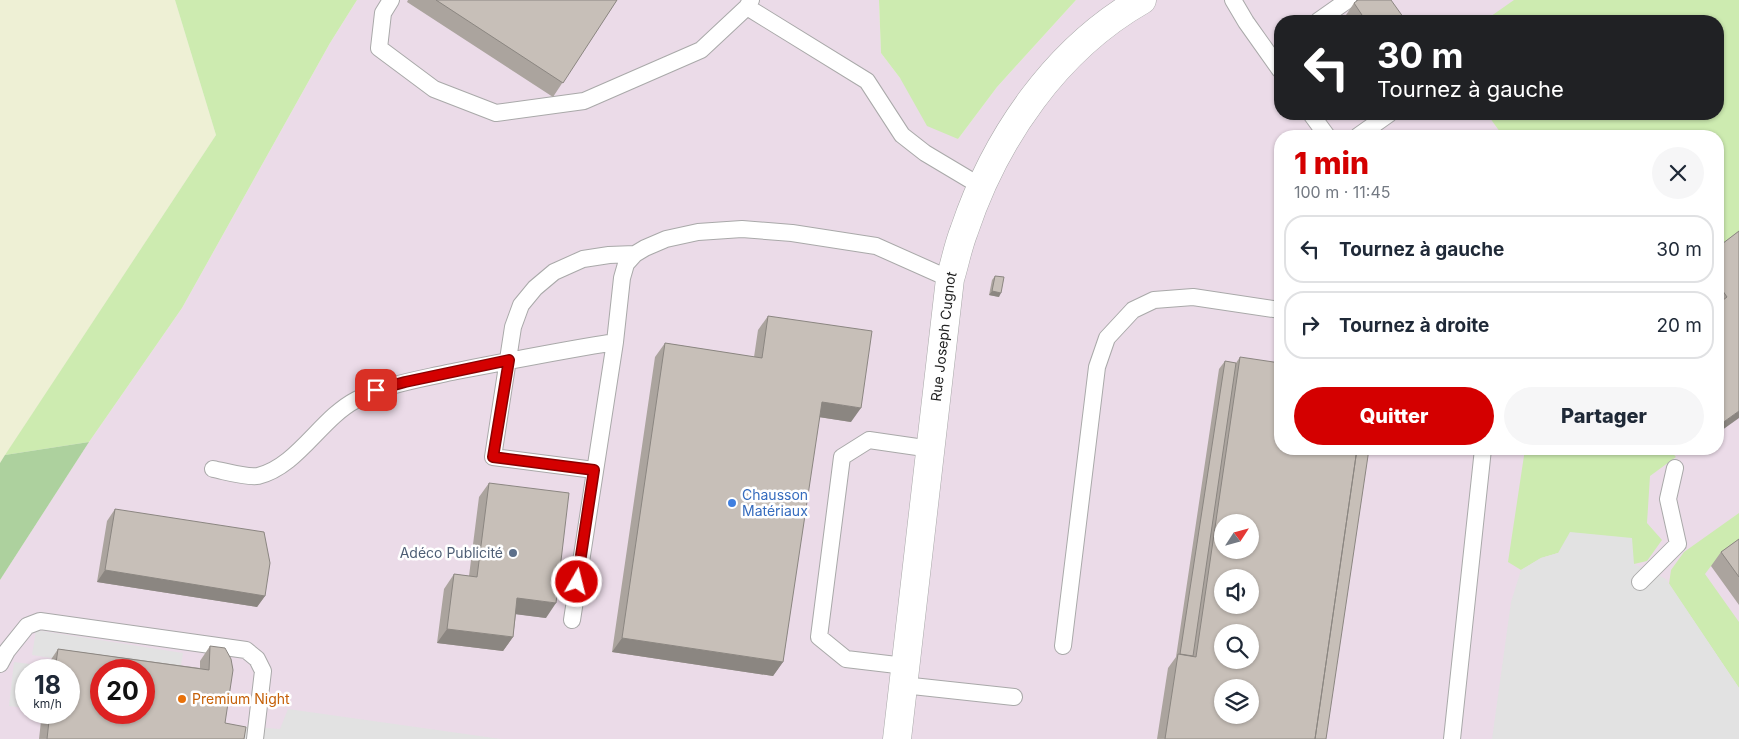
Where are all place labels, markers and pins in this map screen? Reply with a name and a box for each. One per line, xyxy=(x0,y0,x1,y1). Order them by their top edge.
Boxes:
pin xyxy=(355,369,397,411)
place label: Chausson Matériaux xyxy=(742,486,808,519)
marker: Chausson Matériaux xyxy=(726,497,738,509)
place label: Adéco Publicité xyxy=(400,544,503,561)
marker: Adéco Publicité xyxy=(507,547,519,559)
place label: Premium Night xyxy=(192,690,290,707)
marker: Premium Night xyxy=(176,693,188,705)

